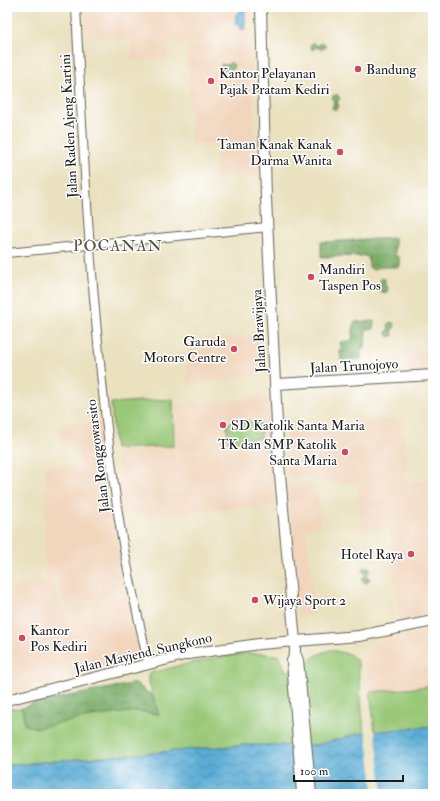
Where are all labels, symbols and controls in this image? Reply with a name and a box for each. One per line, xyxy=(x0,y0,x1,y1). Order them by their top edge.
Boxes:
street label: Jalan Raden Ajeng Kartini xyxy=(57,53,81,200)
place label: Bandung xyxy=(366,61,417,78)
marker: Bandung xyxy=(353,64,363,74)
place label: Kantor Pelayanan Pajak Pratam Kediri xyxy=(219,65,330,98)
marker: Kantor Pelayanan Pajak Pratam Kediri xyxy=(206,76,216,86)
place label: Taman Kanak Kanak Darma Wanita xyxy=(217,136,332,169)
marker: Taman Kanak Kanak Darma Wanita xyxy=(335,147,345,157)
district label: POCANAN xyxy=(73,236,163,256)
place label: Mandiri Taspen Pos xyxy=(319,261,381,295)
marker: Mandiri Taspen Pos xyxy=(306,272,316,282)
street label: Jalan Brawijaya xyxy=(248,289,271,374)
place label: Garuda Motors Centre xyxy=(143,333,226,366)
marker: Garuda Motors Centre xyxy=(229,344,239,354)
street label: Jalan Trunojoyo xyxy=(308,355,399,378)
street label: Jalan Ronggowarsito xyxy=(83,398,114,515)
place label: SD Katolik Santa Maria xyxy=(231,417,365,434)
marker: SD Katolik Santa Maria xyxy=(218,420,228,430)
place label: TK dan SMP Katolik Santa Maria xyxy=(218,436,337,469)
marker: TK dan SMP Katolik Santa Maria xyxy=(340,447,350,457)
place label: Hotel Raya xyxy=(341,546,403,564)
marker: Hotel Raya xyxy=(406,549,416,559)
place label: Wijaya Sport 2 xyxy=(262,592,346,610)
marker: Wijaya Sport 2 xyxy=(250,595,260,605)
place label: Kantor Pos Kediri xyxy=(30,622,88,655)
street label: Jalan Mayjend. Sungkono xyxy=(71,629,214,678)
marker: Kantor Pos Kediri xyxy=(17,633,27,643)
scale bar xyxy=(294,757,403,783)
text: 100 m xyxy=(300,764,329,779)

